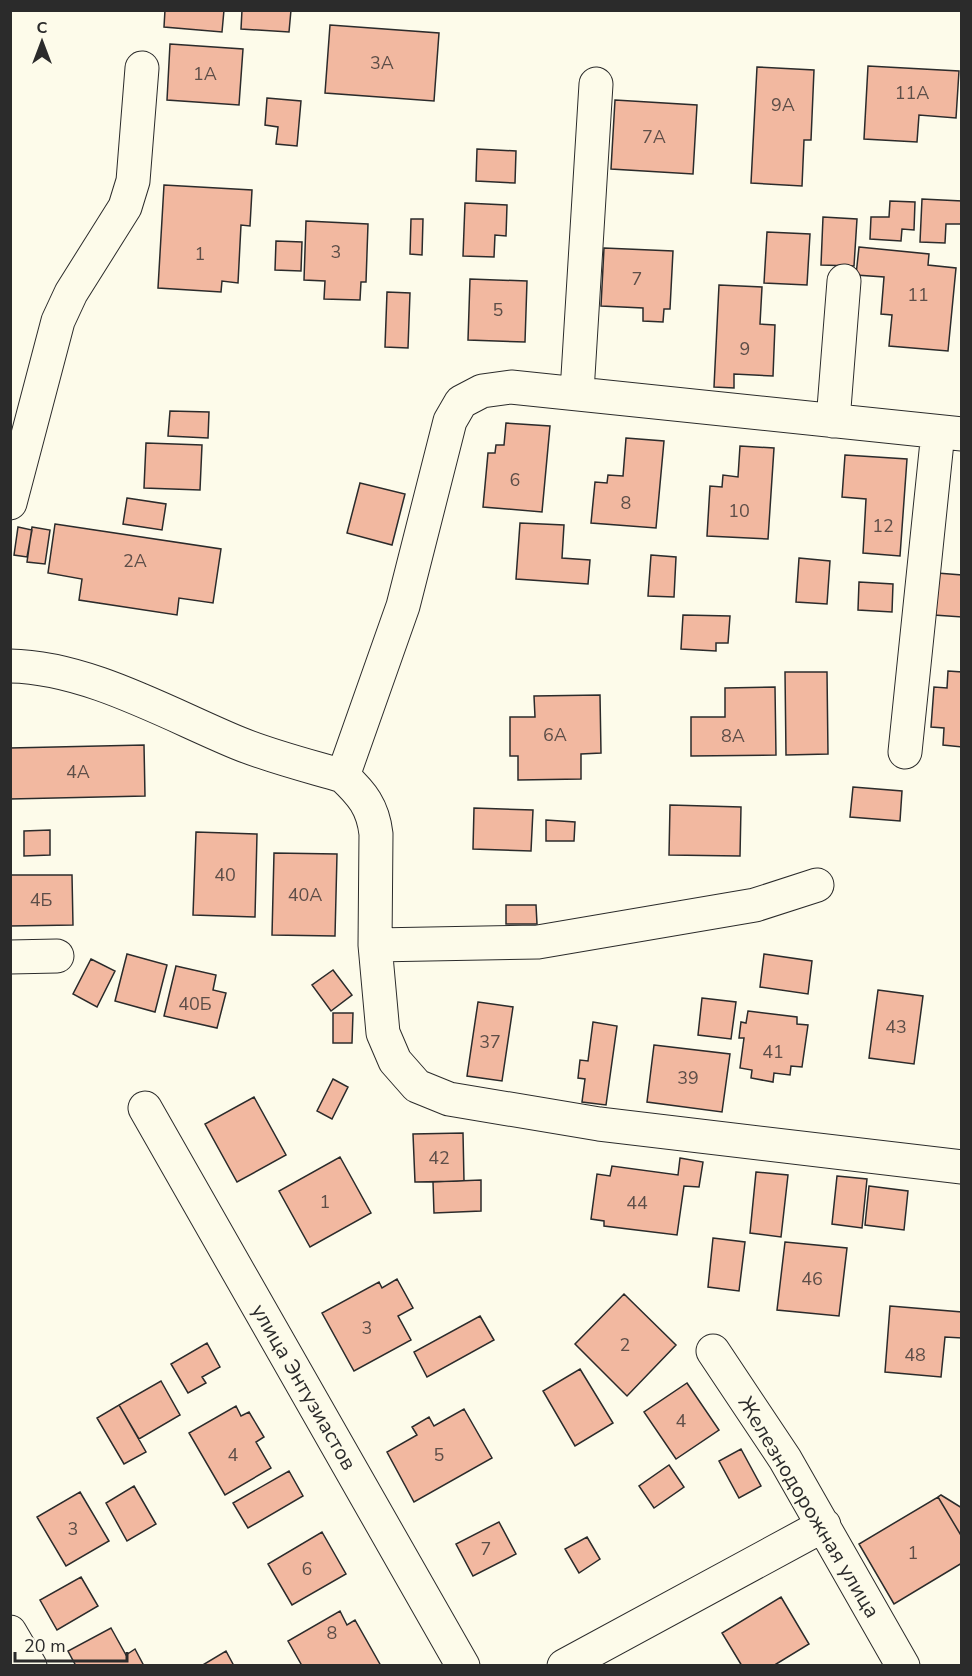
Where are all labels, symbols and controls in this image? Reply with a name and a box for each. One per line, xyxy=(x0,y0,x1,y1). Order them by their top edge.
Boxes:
north arrow xyxy=(12,12,72,72)
text: С xyxy=(37,17,48,39)
house number: 3А xyxy=(370,51,394,75)
house number: 1А xyxy=(193,62,217,86)
house number: 11А xyxy=(895,81,929,105)
house number: 9А xyxy=(771,93,795,117)
house number: 7А xyxy=(642,125,666,149)
house number: 3 xyxy=(331,240,341,264)
house number: 1 xyxy=(195,242,205,266)
house number: 7 xyxy=(632,267,642,291)
house number: 11 xyxy=(907,283,929,307)
house number: 5 xyxy=(493,298,503,322)
house number: 9 xyxy=(740,337,750,361)
house number: 6 xyxy=(510,468,520,492)
house number: 8 xyxy=(621,491,631,515)
house number: 10 xyxy=(728,499,750,523)
house number: 12 xyxy=(872,514,894,538)
house number: 2А xyxy=(123,549,147,573)
house number: 6А xyxy=(543,723,567,747)
house number: 8А xyxy=(721,724,745,748)
house number: 4А xyxy=(66,760,90,784)
house number: 40 xyxy=(214,863,236,887)
house number: 40А xyxy=(288,883,322,907)
house number: 4Б xyxy=(30,888,52,912)
house number: 40Б xyxy=(178,992,212,1016)
house number: 43 xyxy=(885,1015,907,1039)
house number: 37 xyxy=(479,1030,501,1054)
house number: 41 xyxy=(762,1040,784,1064)
house number: 39 xyxy=(677,1066,699,1090)
house number: 42 xyxy=(428,1146,450,1170)
house number: 1 xyxy=(320,1190,330,1214)
house number: 44 xyxy=(626,1191,648,1215)
house number: 46 xyxy=(801,1267,823,1291)
street label: улица Энтузиастов xyxy=(245,1299,363,1475)
house number: 3 xyxy=(362,1316,372,1340)
house number: 2 xyxy=(620,1333,630,1357)
house number: 48 xyxy=(904,1343,926,1367)
street label: Железнодорожная улица xyxy=(732,1391,886,1623)
house number: 4 xyxy=(676,1409,687,1433)
house number: 4 xyxy=(228,1443,239,1467)
house number: 5 xyxy=(434,1443,444,1467)
house number: 3 xyxy=(68,1517,78,1541)
house number: 7 xyxy=(481,1537,491,1561)
house number: 1 xyxy=(908,1541,918,1565)
house number: 6 xyxy=(302,1557,312,1581)
house number: 8 xyxy=(327,1621,337,1645)
scale bar xyxy=(15,1625,128,1663)
text: 20 m xyxy=(24,1634,66,1658)

